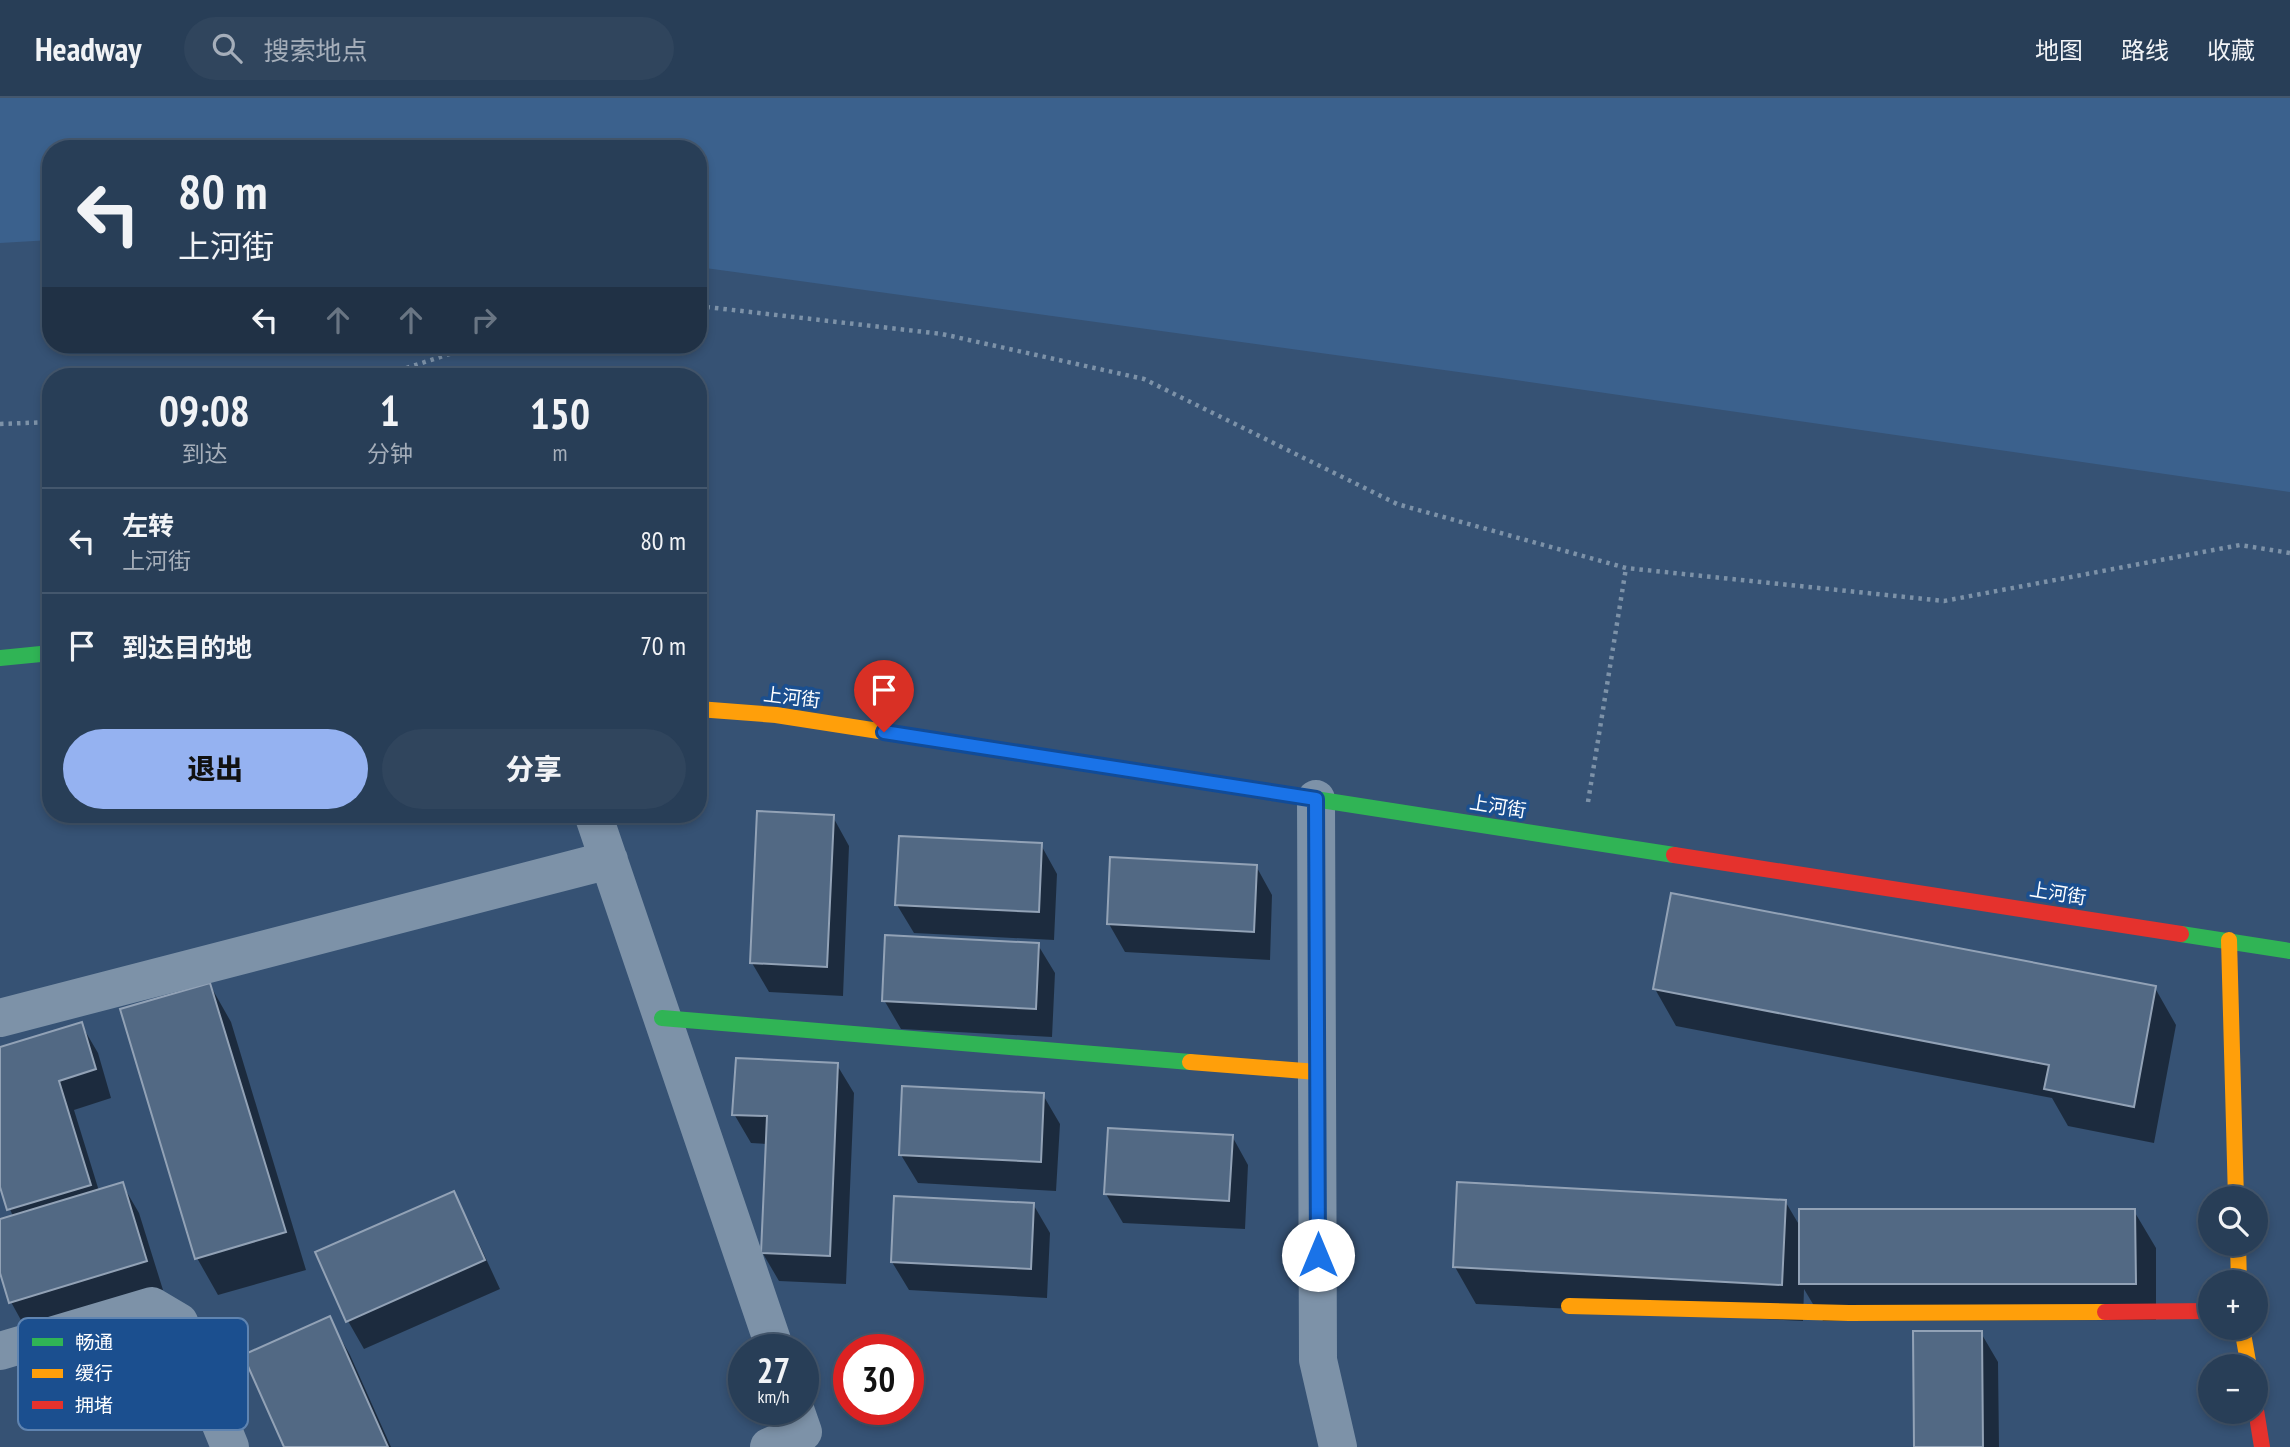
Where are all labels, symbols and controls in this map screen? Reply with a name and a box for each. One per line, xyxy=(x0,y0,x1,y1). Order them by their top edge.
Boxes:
search box xyxy=(184,17,674,80)
text: Headway xyxy=(35,27,142,70)
icon: search xyxy=(208,29,246,67)
text: 搜索地点 xyxy=(264,34,368,67)
text: 地图 xyxy=(2035,35,2083,66)
text: 路线 xyxy=(2121,35,2169,66)
text: 收藏 xyxy=(2207,35,2255,66)
text: 80 m xyxy=(178,159,267,223)
icon: left xyxy=(63,168,154,259)
text: 上河街 xyxy=(178,225,274,267)
icon: left xyxy=(246,301,284,339)
icon: ahead xyxy=(319,301,357,339)
icon: ahead xyxy=(392,301,430,339)
icon: right xyxy=(465,301,503,339)
text: 09:08 xyxy=(159,383,250,438)
text: 1 xyxy=(380,383,400,438)
text: 150 xyxy=(530,386,590,441)
text: m xyxy=(552,438,567,467)
text: 到达 xyxy=(181,439,227,468)
text: 分钟 xyxy=(367,439,413,468)
text: 左转 xyxy=(122,509,174,542)
icon: left xyxy=(63,522,101,560)
text: 80 m xyxy=(640,524,686,557)
text: 上河街 xyxy=(122,546,191,575)
icon: arrive xyxy=(63,627,101,665)
text: 70 m xyxy=(640,629,686,662)
text: 到达目的地 xyxy=(122,631,252,664)
pin xyxy=(854,660,914,732)
icon: arrive xyxy=(865,671,903,709)
street label: 上河街 xyxy=(762,682,822,712)
button: 退出 xyxy=(63,729,368,809)
button: 分享 xyxy=(382,729,686,809)
street label: 上河街 xyxy=(1468,790,1528,822)
street label: 上河街 xyxy=(2028,877,2088,909)
map controls xyxy=(2198,1186,2268,1424)
button: search xyxy=(2198,1186,2268,1256)
position arrow xyxy=(1281,1218,1355,1292)
button: + xyxy=(2198,1270,2268,1340)
legend xyxy=(18,1318,248,1430)
text: 畅通 xyxy=(75,1330,113,1354)
speed limit sign: 30 xyxy=(833,1334,924,1425)
text: 27 xyxy=(757,1347,790,1393)
button: − xyxy=(2198,1354,2268,1424)
text: 缓行 xyxy=(75,1361,113,1385)
text: km/h xyxy=(758,1385,789,1408)
text: 拥堵 xyxy=(75,1393,113,1417)

